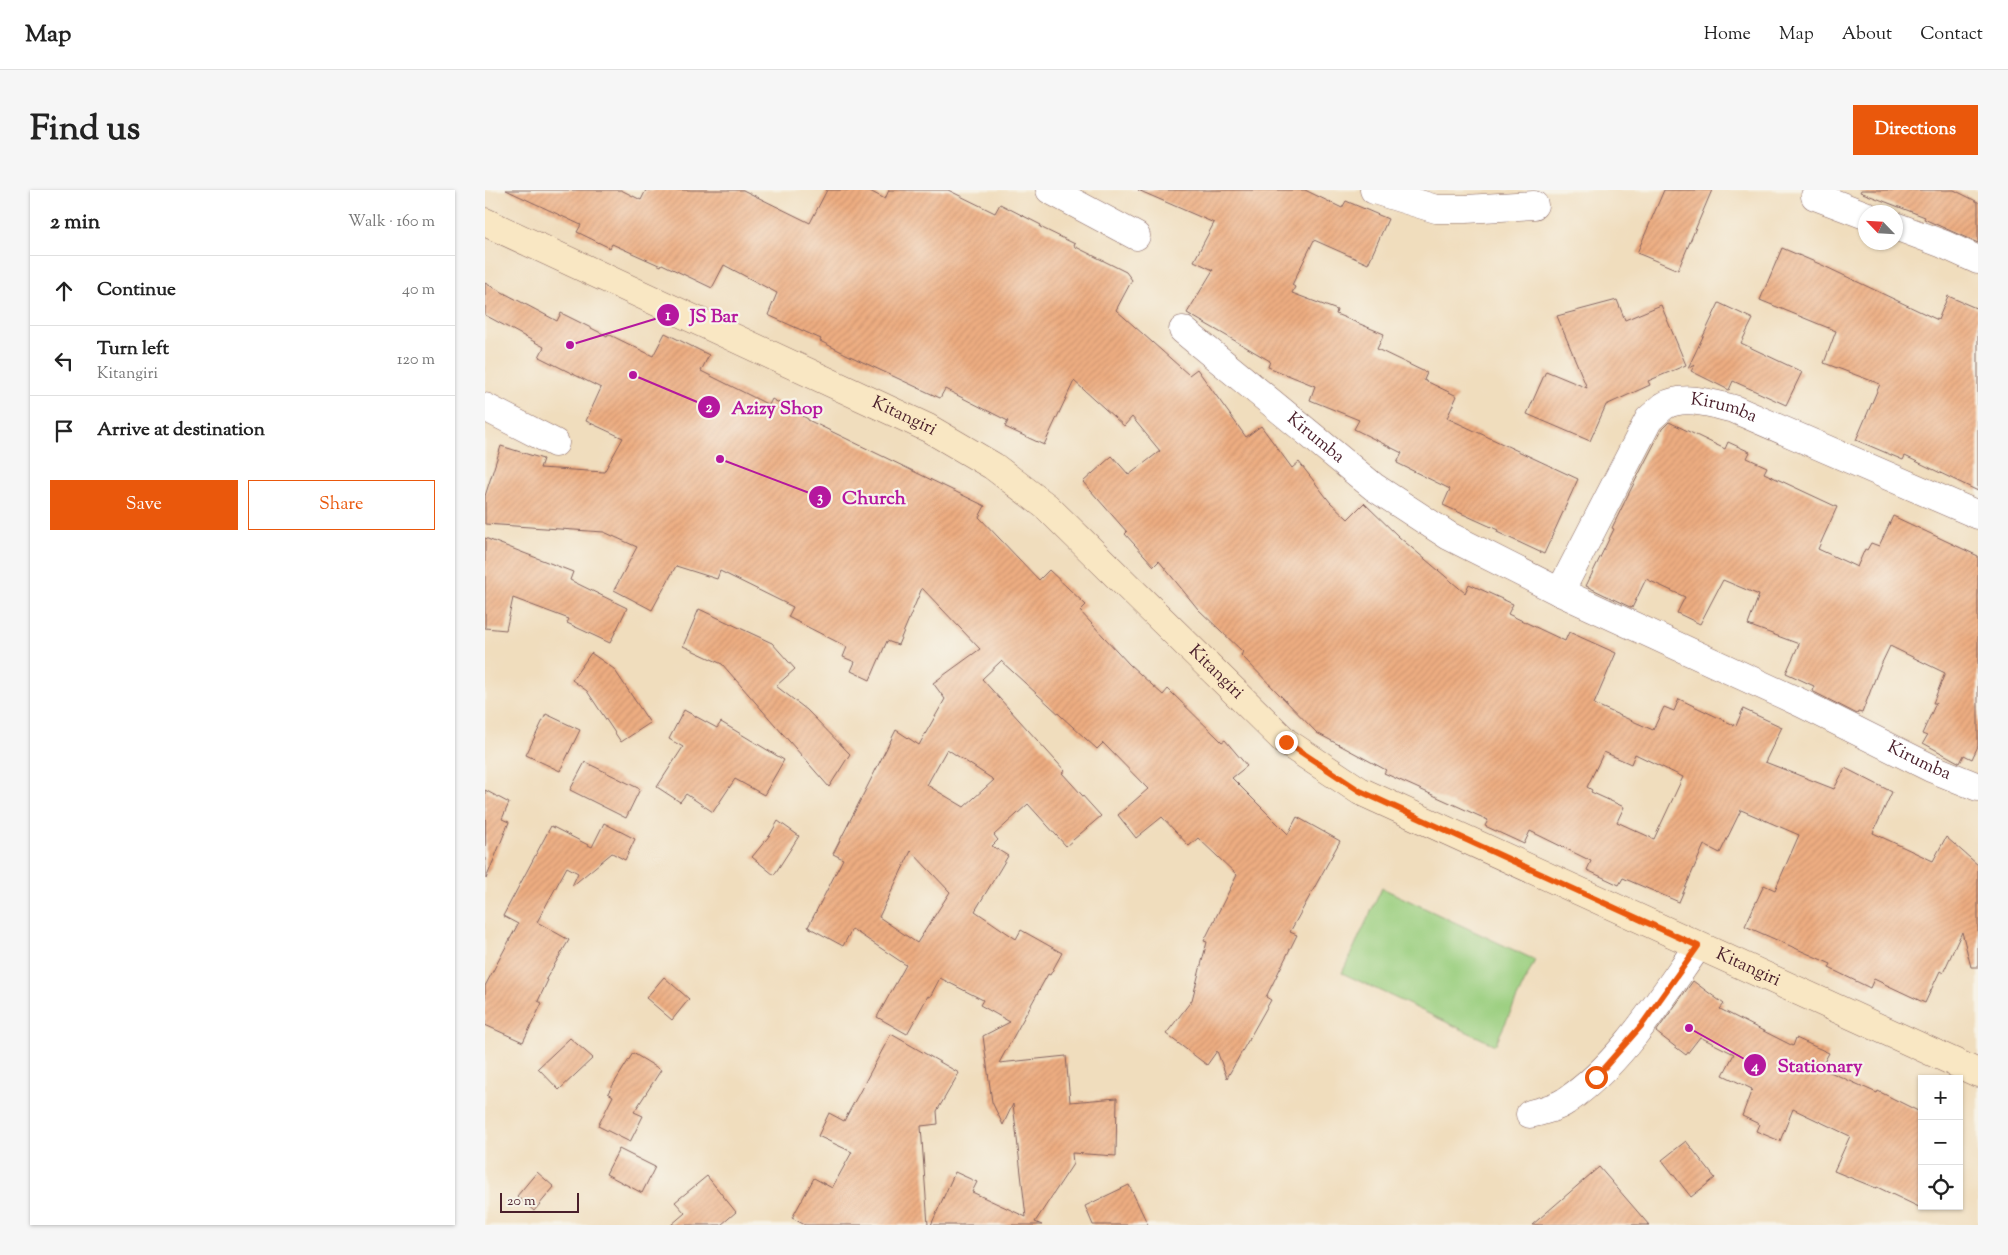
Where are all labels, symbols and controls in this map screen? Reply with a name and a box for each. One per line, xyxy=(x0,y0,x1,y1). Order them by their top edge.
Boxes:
text: Map xyxy=(25,18,71,52)
text: Home xyxy=(1704,22,1751,48)
text: Map xyxy=(1779,22,1814,48)
text: About xyxy=(1842,22,1892,48)
text: Contact xyxy=(1920,22,1983,48)
text: Find us xyxy=(30,105,140,156)
button: Directions xyxy=(1853,105,1978,155)
north arrow xyxy=(1858,205,1903,250)
text: 2 min xyxy=(50,208,100,238)
text: Walk · 160 m xyxy=(348,211,435,234)
icon: ahead xyxy=(50,277,78,305)
text: Continue xyxy=(97,277,176,304)
text: 40 m xyxy=(402,279,435,302)
callout: JS Bar xyxy=(655,298,748,332)
text: JS Bar xyxy=(688,304,739,331)
text: 1 xyxy=(665,306,671,327)
text: Turn left xyxy=(97,336,169,363)
icon: left xyxy=(50,347,78,375)
text: 120 m xyxy=(397,349,435,372)
text: Kitangiri xyxy=(97,363,158,386)
street label: Kirumba xyxy=(1689,387,1761,430)
callout: Azizy Shop xyxy=(697,390,833,424)
street label: Kitangiri xyxy=(867,391,941,443)
text: Azizy Shop xyxy=(731,396,823,423)
text: 2 xyxy=(705,398,713,419)
street label: Kirumba xyxy=(1281,407,1350,470)
icon: arrive xyxy=(50,417,78,445)
text: Arrive at destination xyxy=(97,417,265,444)
button: Save xyxy=(50,480,238,530)
button: Share xyxy=(248,480,435,530)
callout: Church xyxy=(807,480,916,514)
text: Church xyxy=(842,486,907,513)
text: 3 xyxy=(817,488,823,509)
street label: Kitangiri xyxy=(1182,639,1249,706)
route end xyxy=(1275,731,1298,754)
street label: Kirumba xyxy=(1882,735,1955,788)
street label: Kitangiri xyxy=(1711,942,1785,994)
callout: Stationary xyxy=(1742,1048,1872,1082)
text: Stationary xyxy=(1778,1054,1863,1081)
text: 4 xyxy=(1750,1057,1759,1078)
route start xyxy=(1585,1066,1608,1089)
map controls xyxy=(1918,1075,1963,1210)
button: + xyxy=(1918,1075,1963,1120)
button: − xyxy=(1918,1120,1963,1165)
button: locate xyxy=(1918,1165,1963,1210)
scale bar xyxy=(500,1190,579,1213)
text: 20 m xyxy=(507,1192,536,1212)

